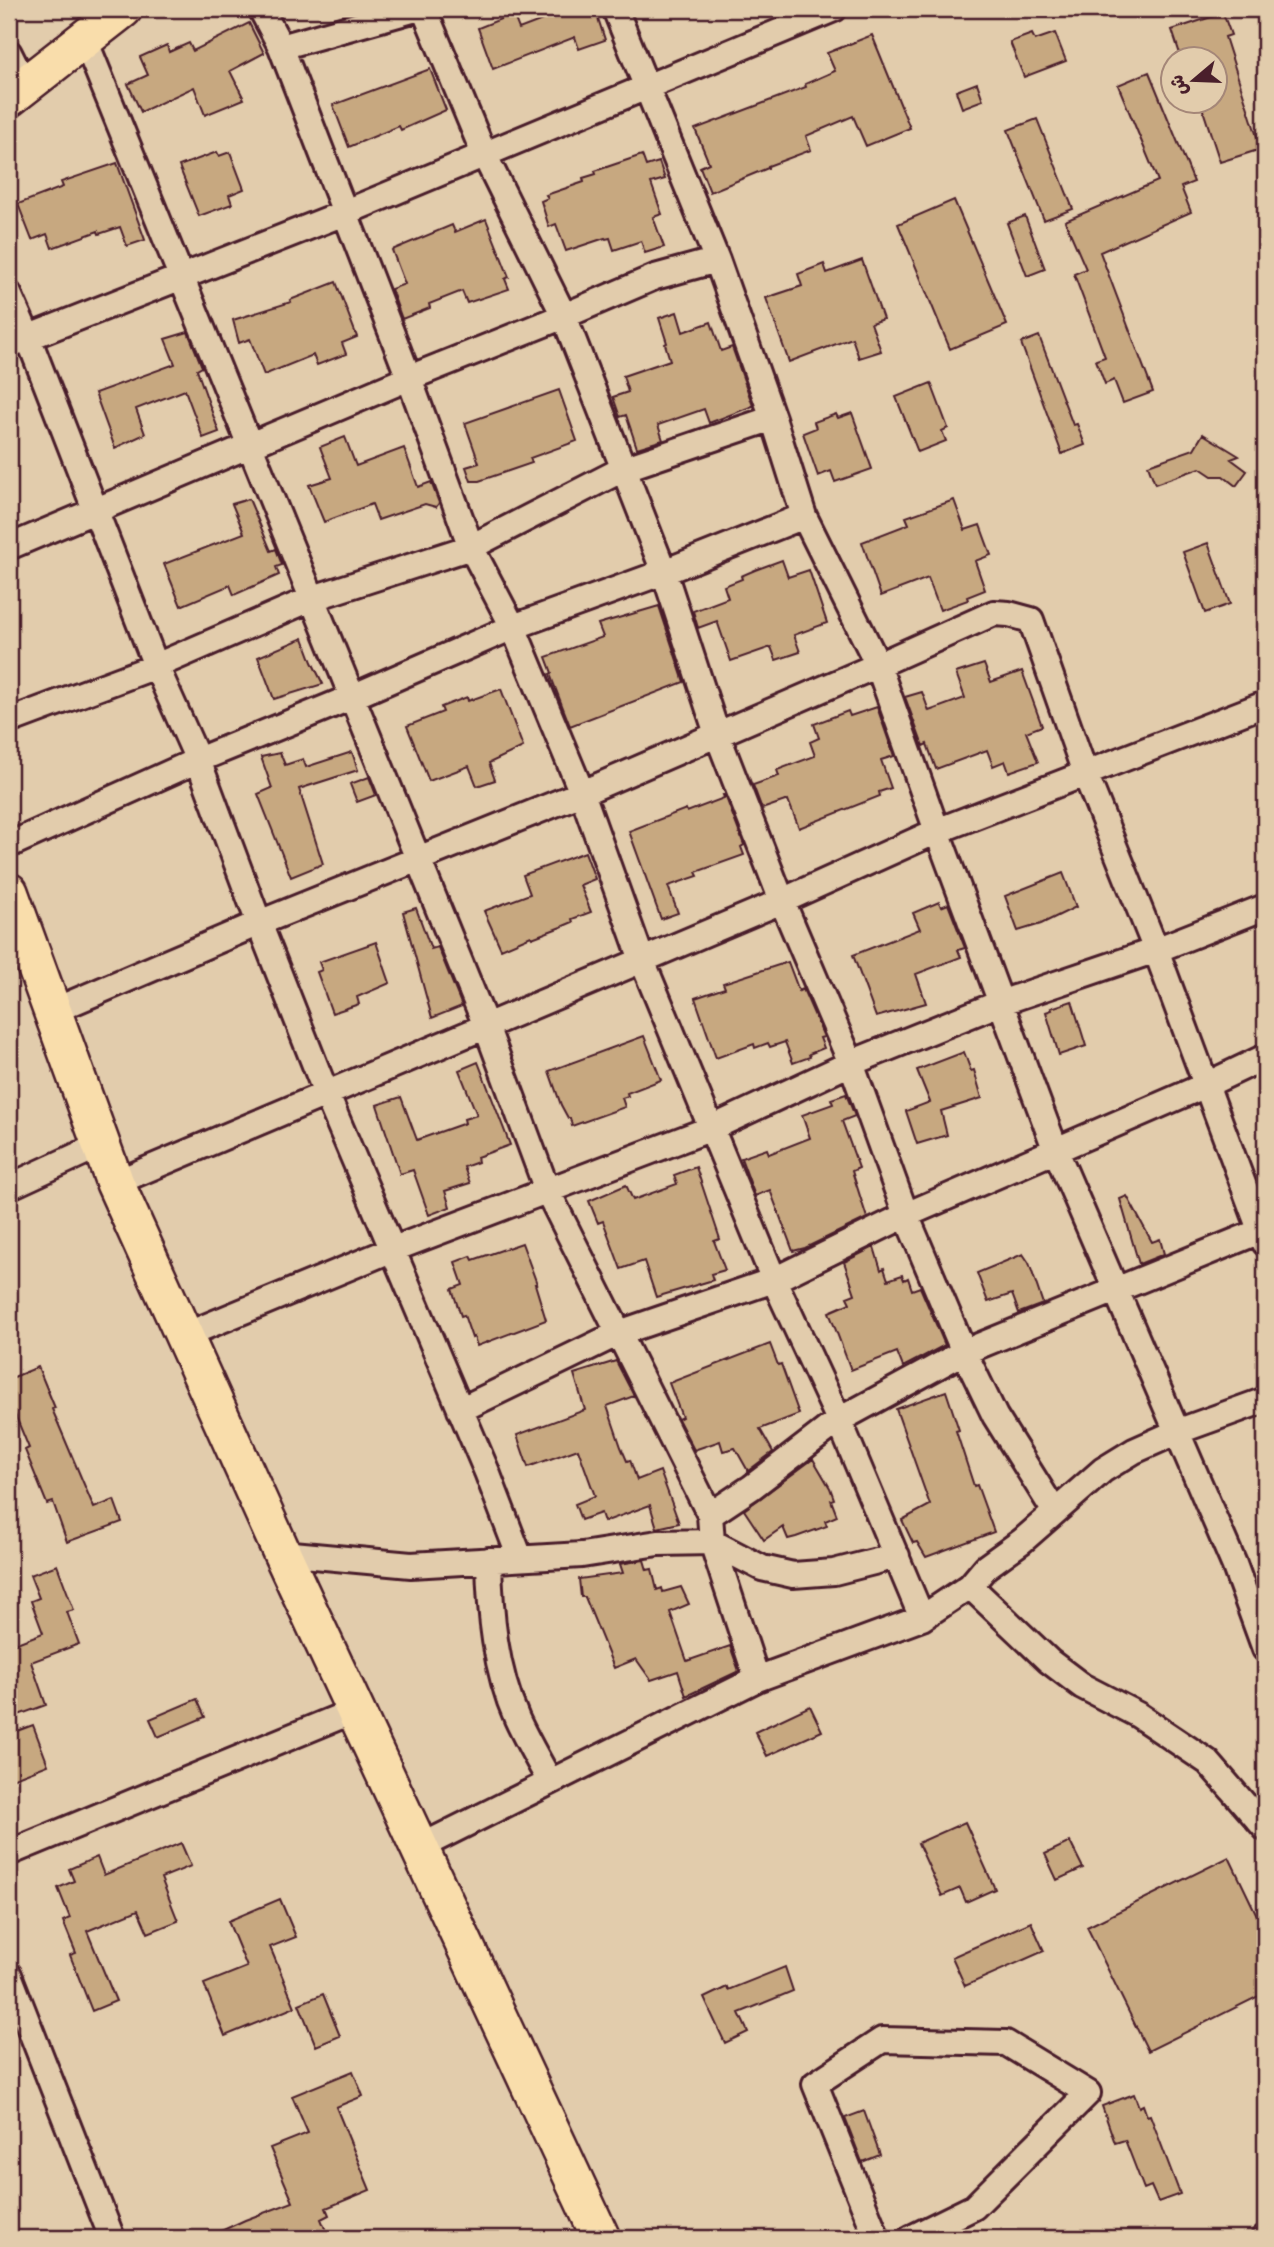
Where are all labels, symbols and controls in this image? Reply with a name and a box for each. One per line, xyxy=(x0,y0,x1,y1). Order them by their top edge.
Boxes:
north arrow xyxy=(1158,46,1228,116)
text: ش xyxy=(1164,71,1194,99)

